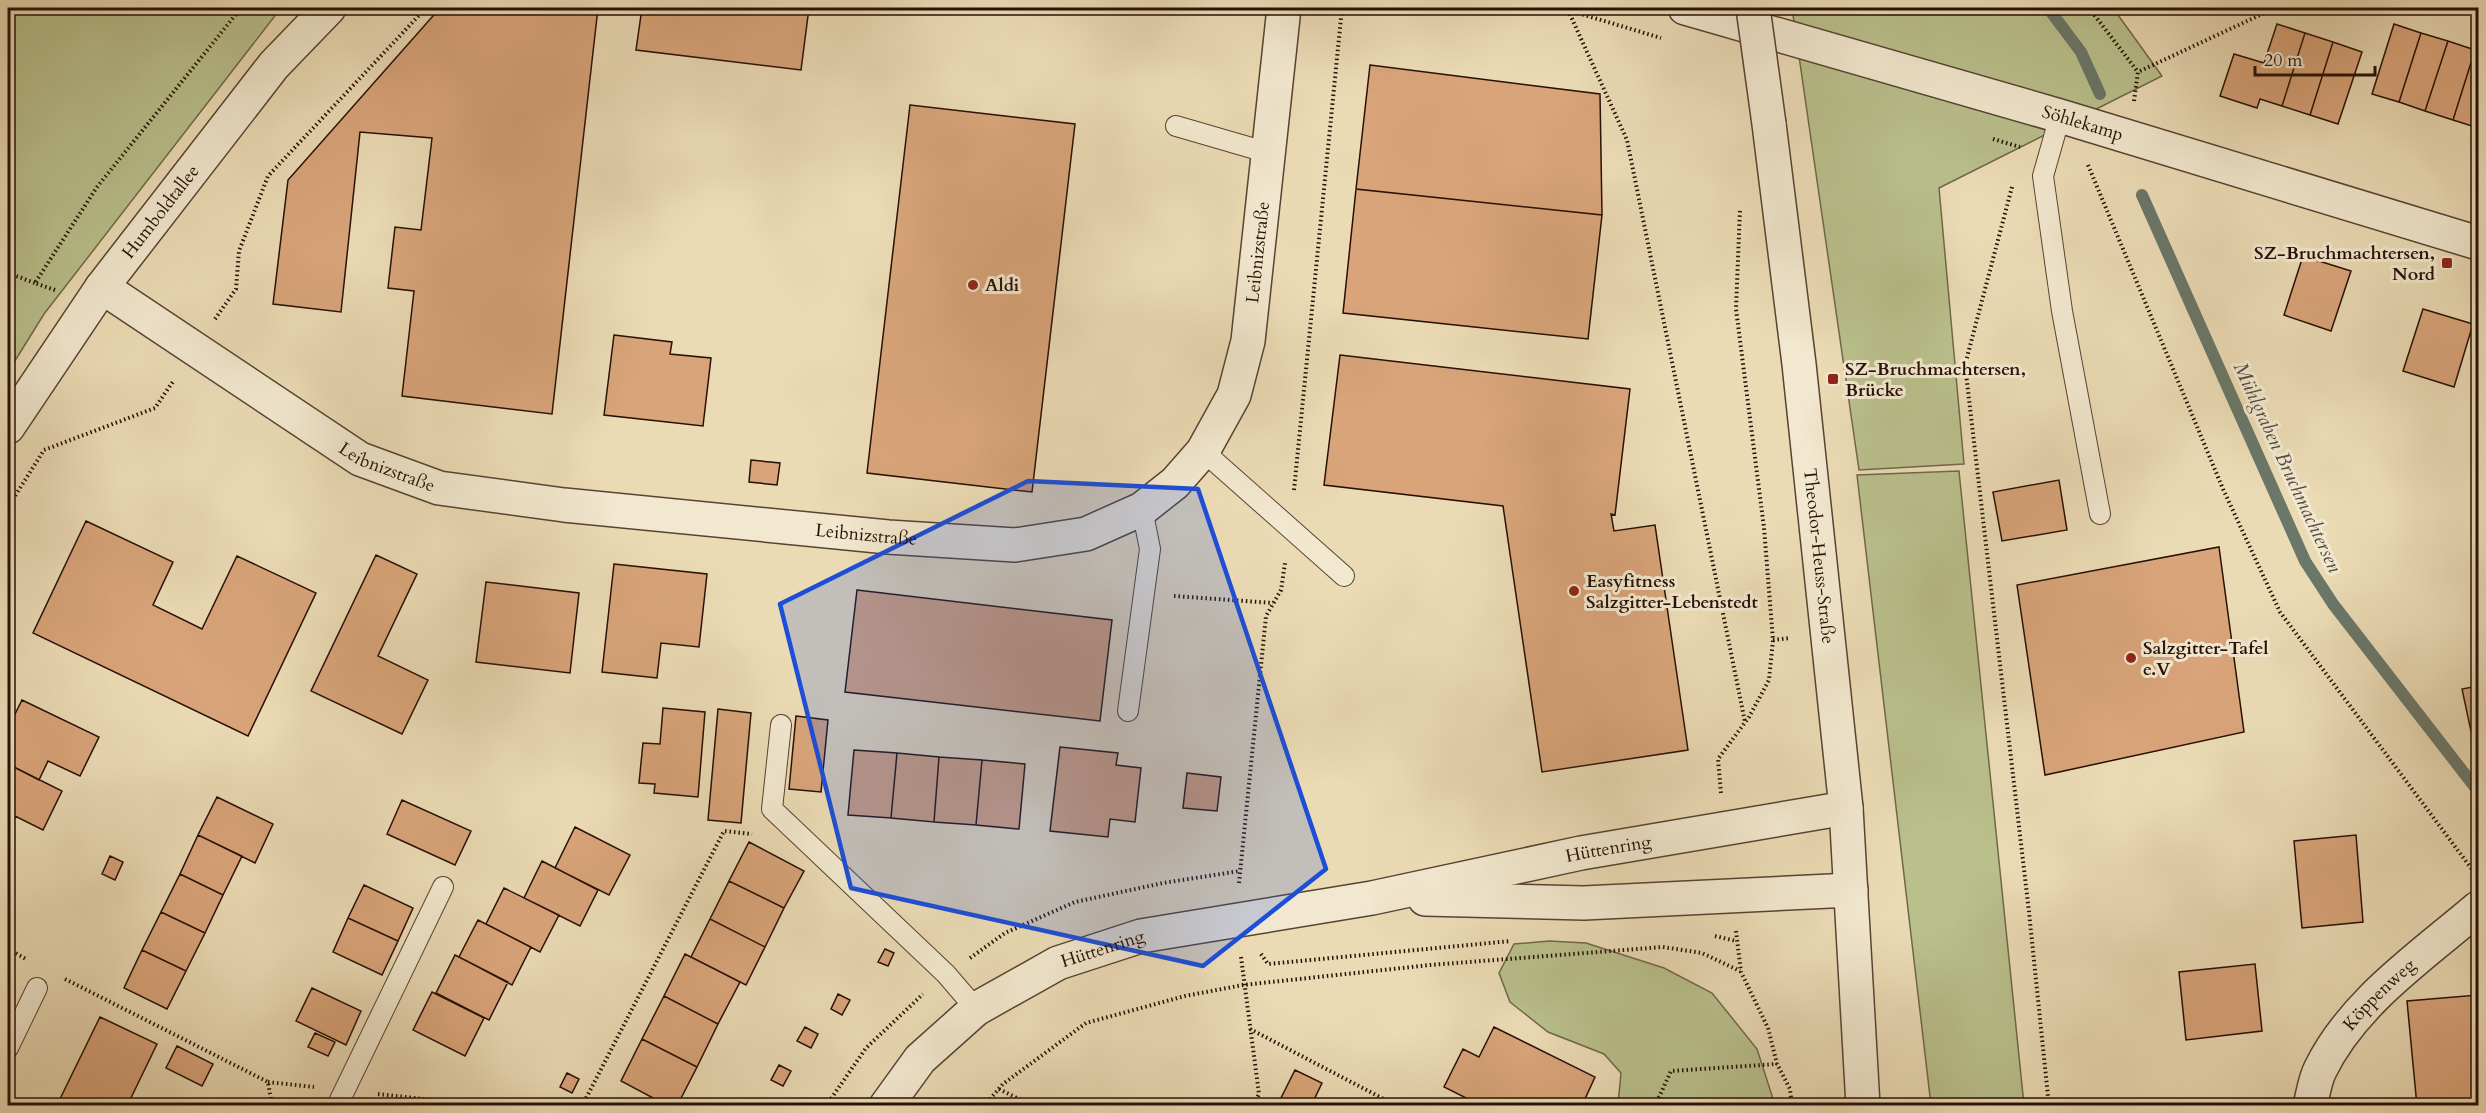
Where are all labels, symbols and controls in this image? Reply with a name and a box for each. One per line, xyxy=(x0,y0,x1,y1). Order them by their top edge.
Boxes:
scale bar xyxy=(2255,39,2375,77)
text: 20 m xyxy=(2264,48,2303,73)
street label: Söhlekamp xyxy=(2039,99,2126,148)
street label: Humboldtallee xyxy=(116,160,205,264)
street label: Leibnizstraße xyxy=(1240,200,1276,304)
place label: SZ-Bruchmachtersen, Nord xyxy=(2254,241,2436,287)
marker: SZ-Bruchmachtersen, Nord xyxy=(2440,256,2454,270)
place label: Aldi xyxy=(985,273,1020,298)
marker: Aldi xyxy=(966,278,980,292)
place label: SZ-Bruchmachtersen, Brücke xyxy=(1845,357,2026,403)
water label: Mühlgraben Bruchmachtersen xyxy=(2227,358,2348,577)
marker: SZ-Bruchmachtersen, Brücke xyxy=(1826,372,1840,386)
street label: Leibnizstraße xyxy=(334,436,438,498)
street label: Theodor-Heuss-Straße xyxy=(1797,467,1841,645)
street label: Leibnizstraße xyxy=(814,518,918,552)
place label: Easyfitness Salzgitter-Lebenstedt xyxy=(1586,569,1758,615)
marker: Easyfitness Salzgitter-Lebenstedt xyxy=(1567,584,1581,598)
place label: Salzgitter-Tafel e.V xyxy=(2143,636,2269,682)
marker: Salzgitter-Tafel e.V xyxy=(2124,651,2138,665)
street label: Hüttenring xyxy=(1563,829,1654,869)
street label: Hüttenring xyxy=(1058,923,1149,974)
street label: Köppenweg xyxy=(2337,952,2422,1036)

